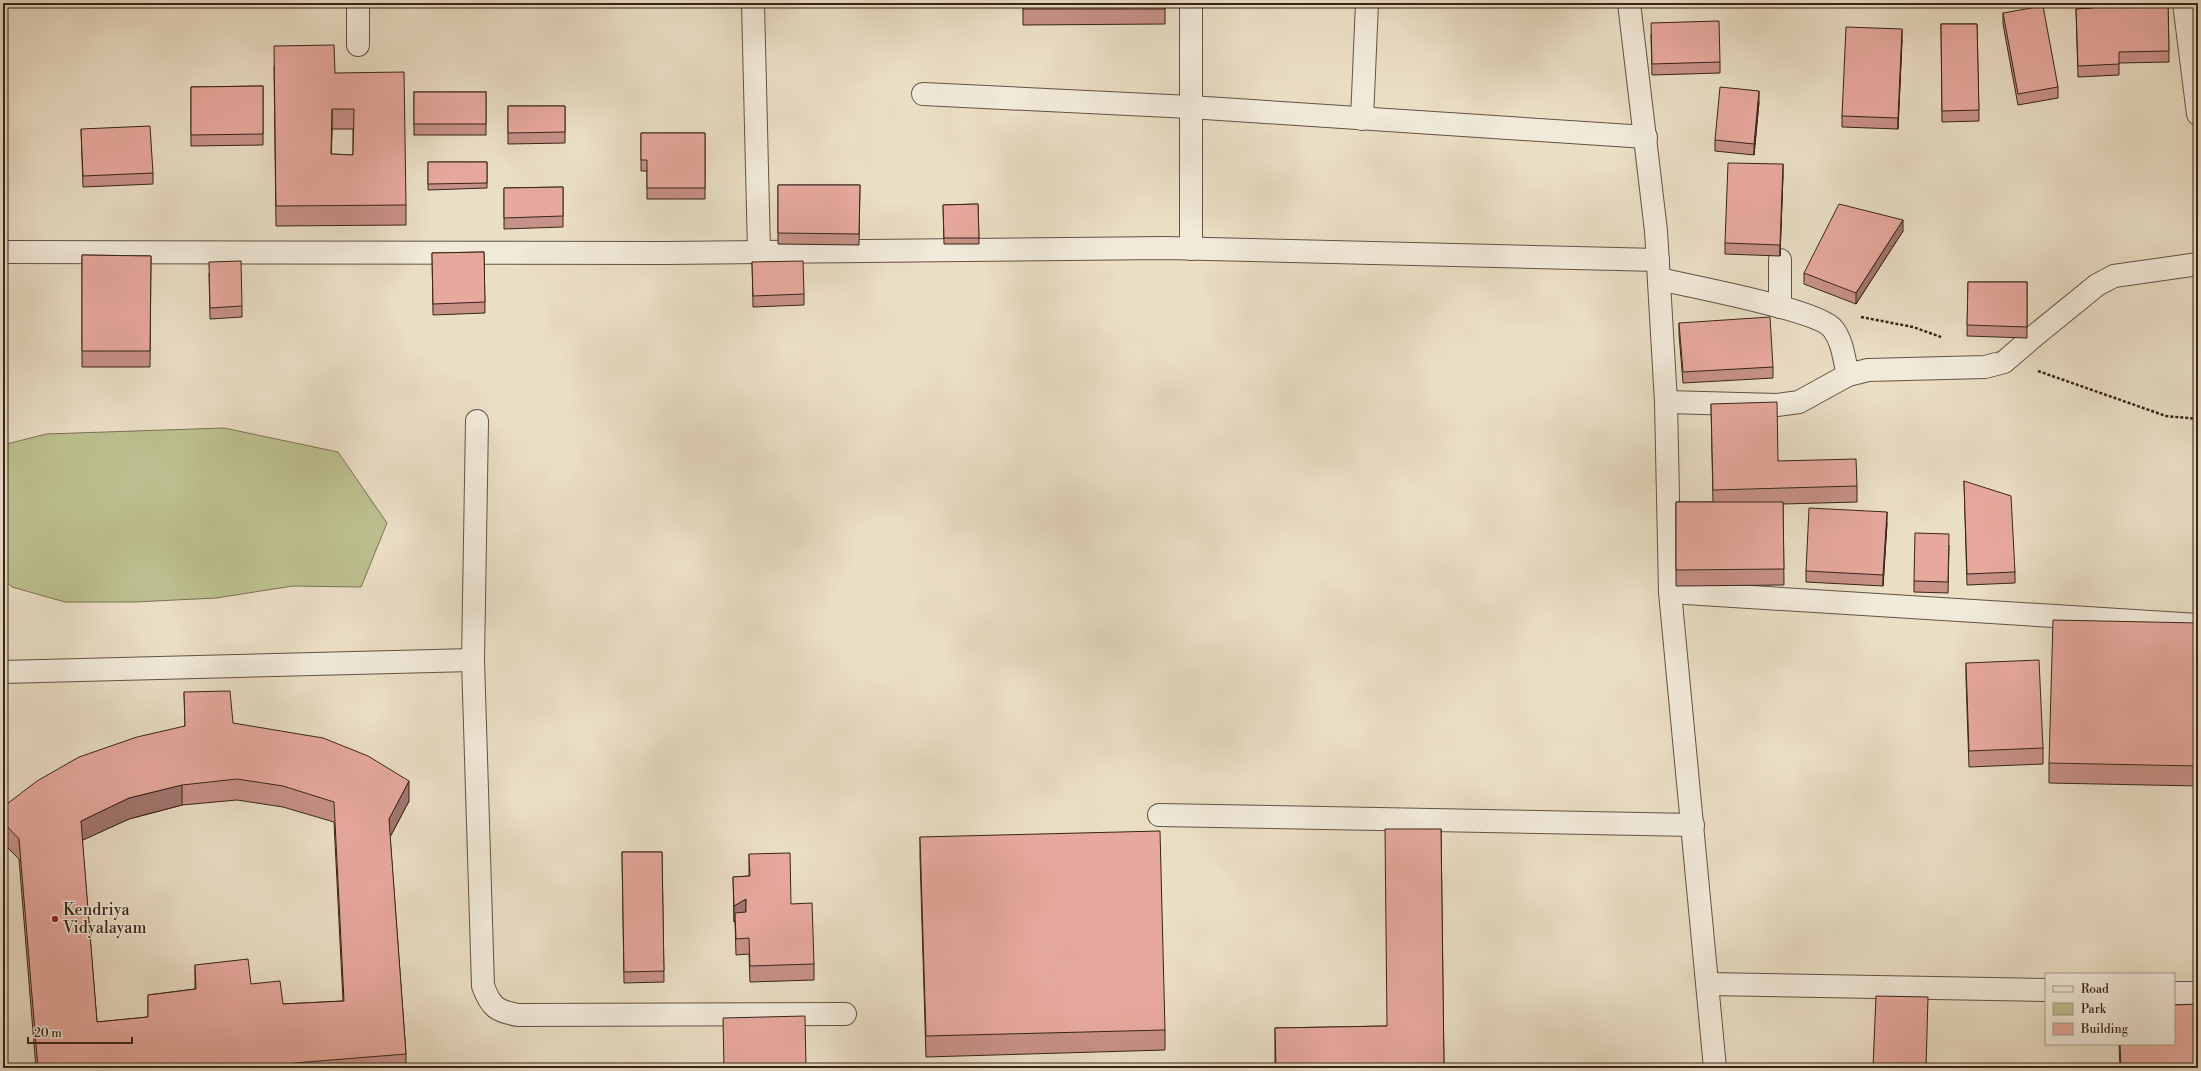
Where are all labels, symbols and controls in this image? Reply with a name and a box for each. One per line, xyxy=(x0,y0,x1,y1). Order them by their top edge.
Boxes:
place label: Kendriya Vidyalayam xyxy=(62,900,146,938)
marker: Kendriya Vidyalayam xyxy=(50,914,60,924)
legend xyxy=(2045,973,2175,1045)
text: Road xyxy=(2081,982,2109,997)
text: Park xyxy=(2081,1002,2107,1017)
scale bar xyxy=(28,1019,132,1045)
text: Building xyxy=(2080,1022,2129,1037)
text: 20 m xyxy=(34,1026,62,1041)

